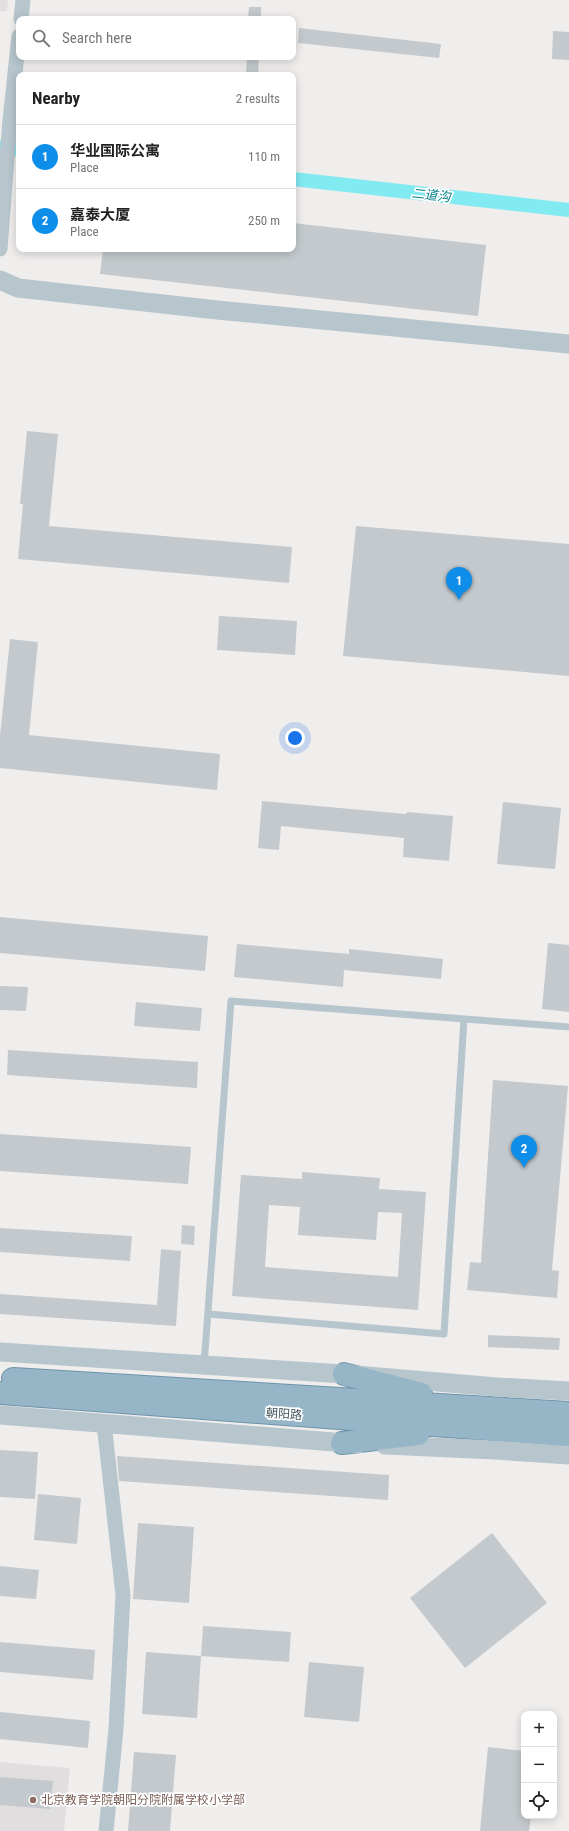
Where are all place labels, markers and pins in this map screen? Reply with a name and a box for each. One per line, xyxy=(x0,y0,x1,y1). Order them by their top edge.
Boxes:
pin: 1 xyxy=(446,567,472,600)
pin: 2 xyxy=(511,1135,537,1168)
place label: 北京教育学院朝阳分院附属学校小学部 xyxy=(41,1793,245,1807)
marker: 北京教育学院朝阳分院附属学校小学部 xyxy=(28,1795,38,1805)

